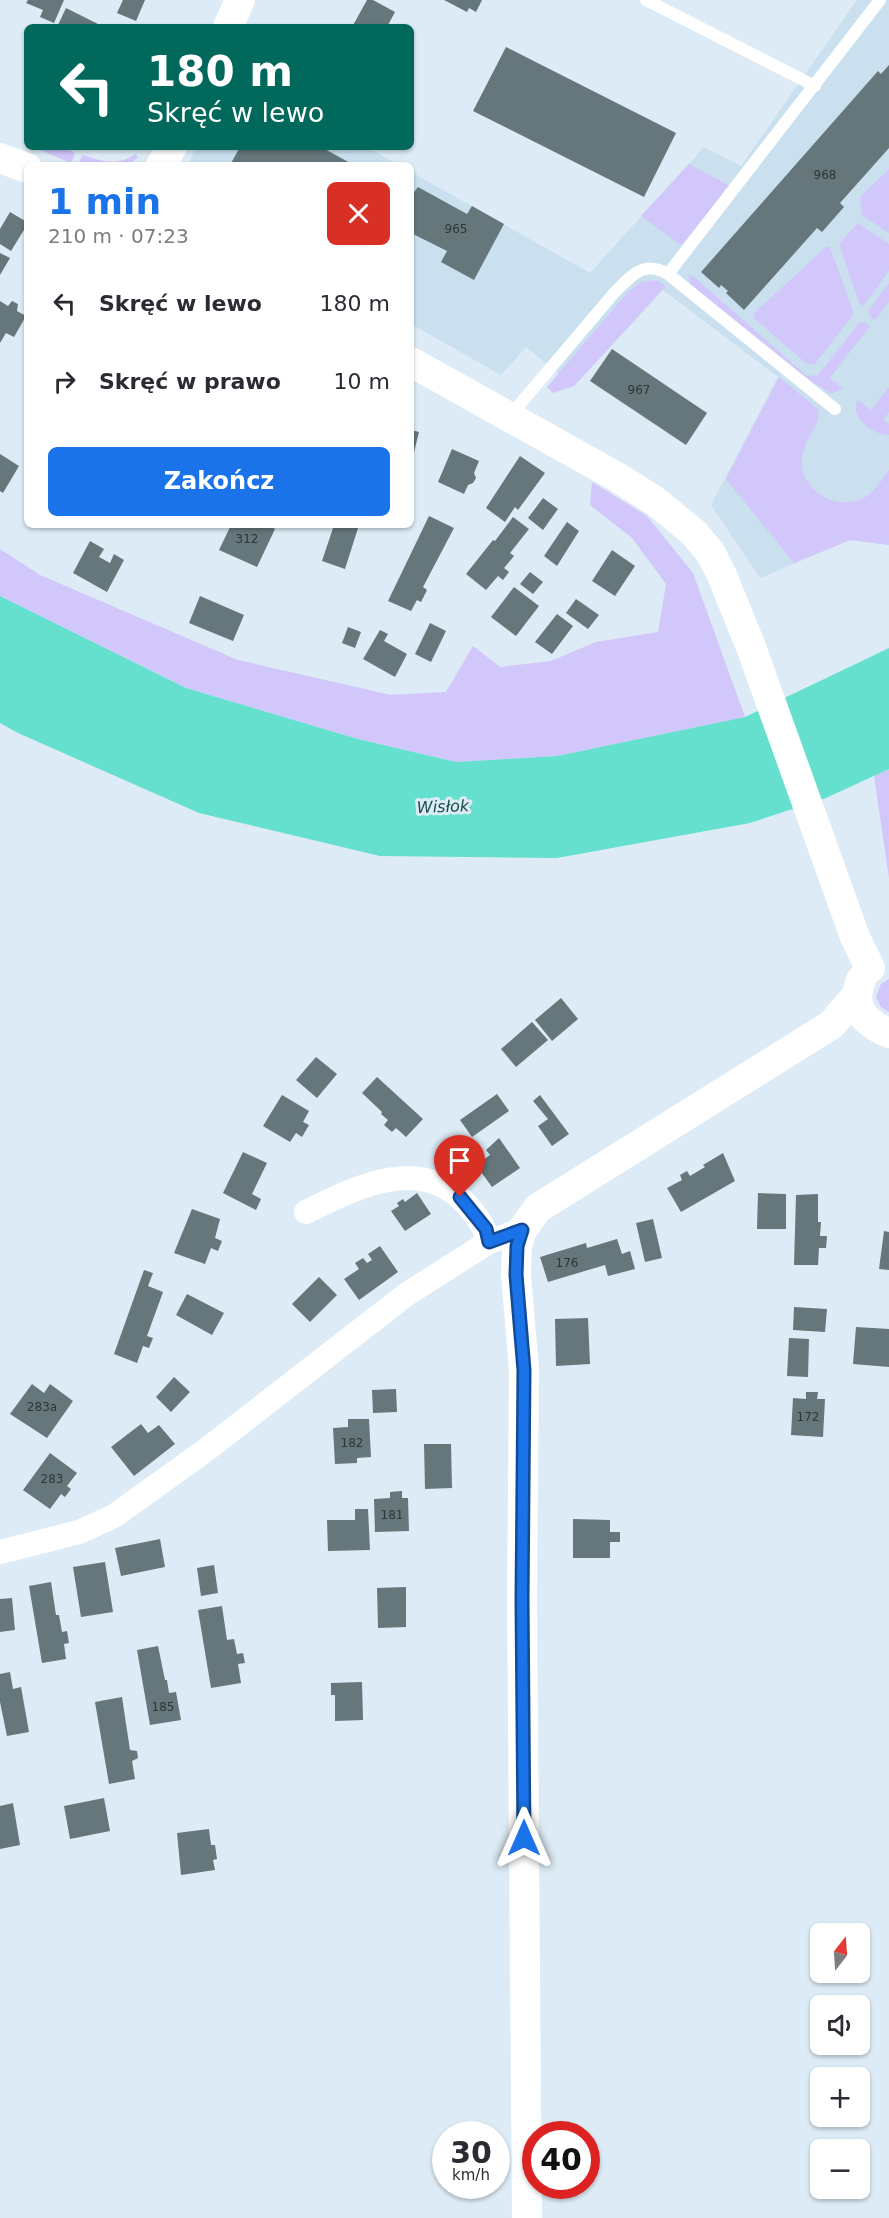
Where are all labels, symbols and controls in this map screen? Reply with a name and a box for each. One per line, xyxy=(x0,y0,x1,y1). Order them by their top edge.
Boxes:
text: 180 m xyxy=(147,47,293,96)
icon: left xyxy=(48,48,126,126)
text: Skręć w lewo xyxy=(147,97,324,128)
house number: 968 xyxy=(814,168,836,182)
text: 1 min xyxy=(48,181,161,222)
button: close xyxy=(327,182,390,245)
house number: 965 xyxy=(445,222,467,236)
text: 210 m · 07:23 xyxy=(48,224,189,248)
icon: left xyxy=(48,287,81,320)
text: Skręć w lewo xyxy=(99,291,262,316)
text: 180 m xyxy=(320,291,390,316)
icon: right xyxy=(48,365,81,398)
text: Skręć w prawo xyxy=(99,369,281,394)
text: 10 m xyxy=(334,369,390,394)
house number: 967 xyxy=(628,383,650,397)
button: Zakończ xyxy=(48,447,390,516)
house number: 312 xyxy=(236,532,258,546)
water label: Wisłok xyxy=(417,796,470,817)
pin xyxy=(434,1135,485,1197)
icon: arrive xyxy=(443,1144,476,1177)
house number: 176 xyxy=(556,1256,578,1270)
house number: 283a xyxy=(27,1400,57,1414)
house number: 172 xyxy=(797,1410,819,1424)
house number: 182 xyxy=(341,1436,363,1450)
house number: 283 xyxy=(41,1472,63,1486)
house number: 181 xyxy=(381,1508,403,1522)
house number: 185 xyxy=(152,1700,174,1714)
position arrow xyxy=(492,1806,556,1870)
north arrow xyxy=(810,1923,870,1983)
map controls xyxy=(810,1923,870,2199)
button: sound xyxy=(810,1995,870,2055)
button: + xyxy=(810,2067,870,2127)
speed limit sign: 40 xyxy=(522,2121,600,2199)
text: 30 xyxy=(450,2135,492,2170)
button: − xyxy=(810,2139,870,2199)
text: km/h xyxy=(452,2166,490,2184)

